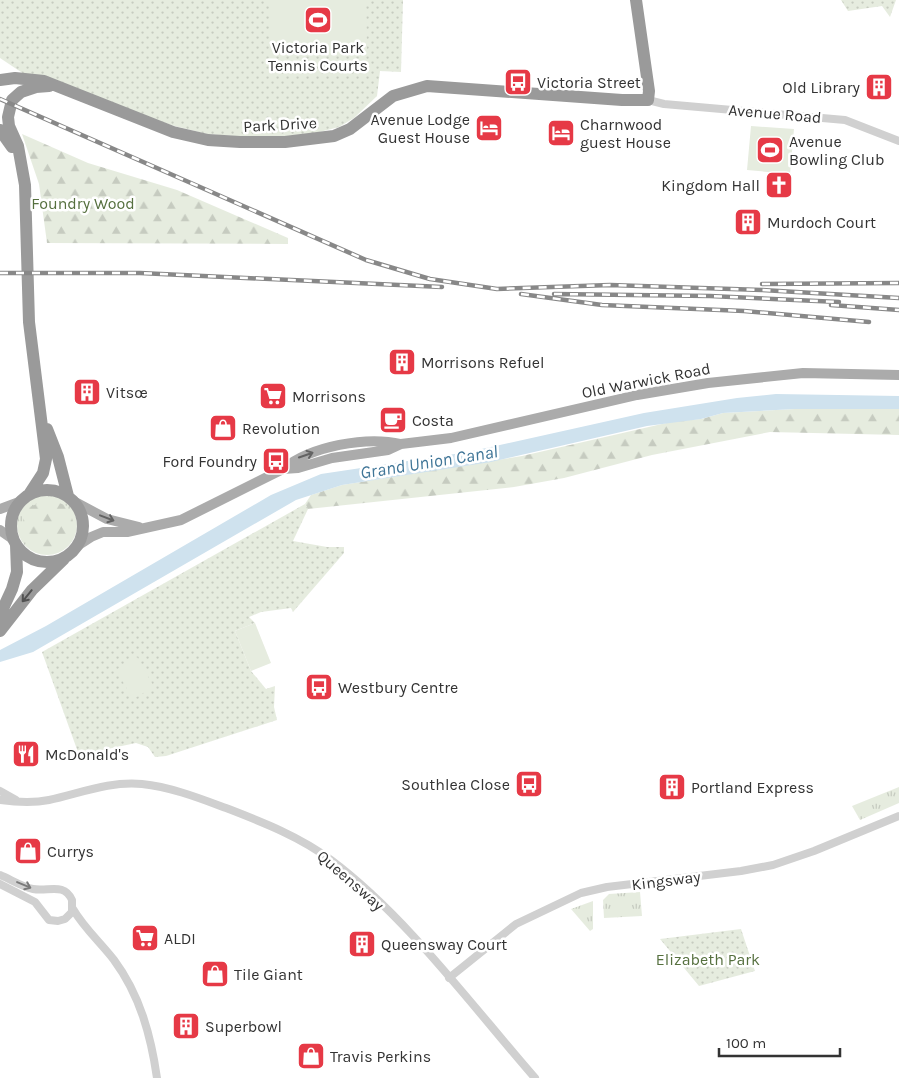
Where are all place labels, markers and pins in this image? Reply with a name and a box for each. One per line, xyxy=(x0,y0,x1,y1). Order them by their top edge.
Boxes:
sports icon: Victoria Park Tennis Courts xyxy=(303,5,333,35)
place label: Victoria Park Tennis Courts xyxy=(268,38,368,75)
bus stop icon: Victoria Street xyxy=(503,67,533,97)
building icon: Old Library xyxy=(864,72,894,102)
place label: Victoria Street xyxy=(537,73,641,92)
place label: Old Library xyxy=(782,78,861,97)
place label: Avenue Lodge Guest House xyxy=(371,110,470,147)
hotel icon: Avenue Lodge Guest House xyxy=(474,113,504,143)
place label: Charnwood guest House xyxy=(580,115,671,152)
hotel icon: Charnwood guest House xyxy=(546,118,576,148)
place label: Avenue Bowling Club xyxy=(789,132,884,169)
sports icon: Avenue Bowling Club xyxy=(755,135,785,165)
church icon: Kingdom Hall xyxy=(764,170,794,200)
place label: Kingdom Hall xyxy=(661,176,760,195)
building icon: Murdoch Court xyxy=(733,207,763,237)
place label: Murdoch Court xyxy=(767,213,876,232)
building icon: Morrisons Refuel xyxy=(387,347,417,377)
place label: Morrisons Refuel xyxy=(421,353,545,372)
building icon: Vitsœ xyxy=(72,377,102,407)
supermarket icon: Morrisons xyxy=(258,381,288,411)
place label: Vitsœ xyxy=(106,383,148,402)
place label: Morrisons xyxy=(292,387,366,406)
cafe icon: Costa xyxy=(378,405,408,435)
place label: Costa xyxy=(412,411,454,430)
shop icon: Revolution xyxy=(208,413,238,443)
place label: Revolution xyxy=(242,419,320,438)
bus stop icon: Ford Foundry xyxy=(261,446,291,476)
place label: Ford Foundry xyxy=(163,452,258,471)
bus stop icon: Westbury Centre xyxy=(304,672,334,702)
place label: Westbury Centre xyxy=(338,678,458,697)
restaurant icon: McDonald's xyxy=(11,739,41,769)
place label: McDonald's xyxy=(45,745,129,764)
bus stop icon: Southlea Close xyxy=(514,769,544,799)
building icon: Portland Express xyxy=(657,772,687,802)
place label: Southlea Close xyxy=(401,775,510,794)
place label: Portland Express xyxy=(691,778,814,797)
shop icon: Currys xyxy=(13,836,43,866)
place label: Currys xyxy=(47,842,94,861)
supermarket icon: ALDI xyxy=(130,923,160,953)
place label: ALDI xyxy=(164,929,196,948)
building icon: Queensway Court xyxy=(347,929,377,959)
place label: Queensway Court xyxy=(381,935,507,954)
shop icon: Tile Giant xyxy=(200,959,230,989)
place label: Tile Giant xyxy=(234,965,303,984)
building icon: Superbowl xyxy=(171,1011,201,1041)
place label: Superbowl xyxy=(205,1017,282,1036)
shop icon: Travis Perkins xyxy=(296,1041,326,1071)
place label: Travis Perkins xyxy=(330,1047,431,1066)

